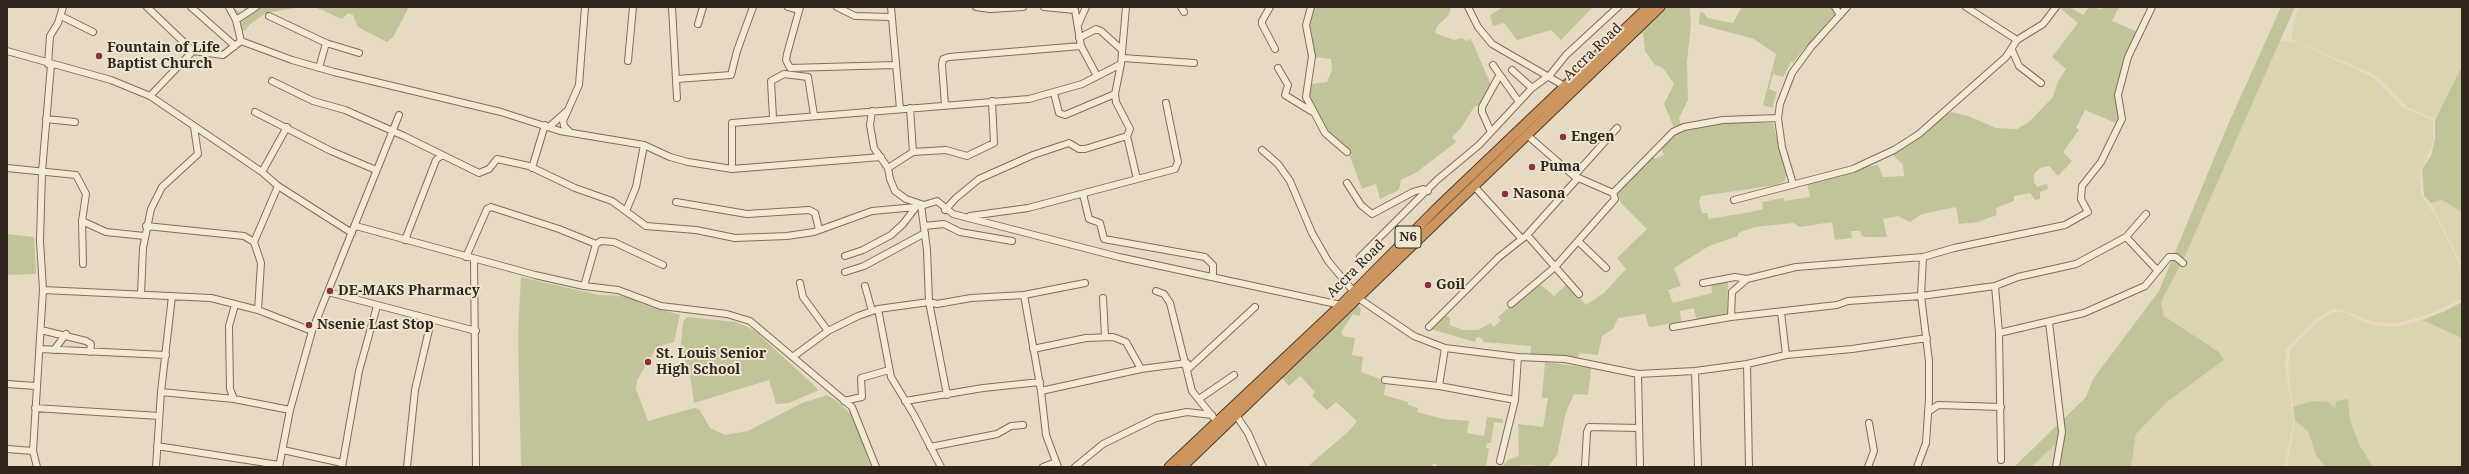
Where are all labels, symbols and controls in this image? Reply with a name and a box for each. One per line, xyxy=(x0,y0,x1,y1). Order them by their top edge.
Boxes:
street label: Accra Road xyxy=(1560,20,1626,84)
place label: Fountain of Life Baptist Church xyxy=(107,40,220,72)
marker: Fountain of Life Baptist Church xyxy=(94,51,104,61)
place label: Engen xyxy=(1571,129,1615,145)
marker: Engen xyxy=(1558,132,1568,142)
place label: Puma xyxy=(1540,159,1580,175)
marker: Puma xyxy=(1527,162,1537,172)
place label: Nasona xyxy=(1513,186,1565,202)
marker: Nasona xyxy=(1500,189,1510,199)
road number: N6 xyxy=(1395,226,1421,248)
street label: Accra Road xyxy=(1324,237,1388,301)
place label: Goil xyxy=(1436,277,1465,293)
marker: Goil xyxy=(1423,280,1433,290)
place label: DE-MAKS Pharmacy xyxy=(338,283,480,299)
marker: DE-MAKS Pharmacy xyxy=(325,286,335,296)
place label: Nsenie Last Stop xyxy=(317,317,434,333)
marker: Nsenie Last Stop xyxy=(304,320,314,330)
place label: St. Louis Senior High School xyxy=(656,346,766,378)
marker: St. Louis Senior High School xyxy=(643,357,653,367)

